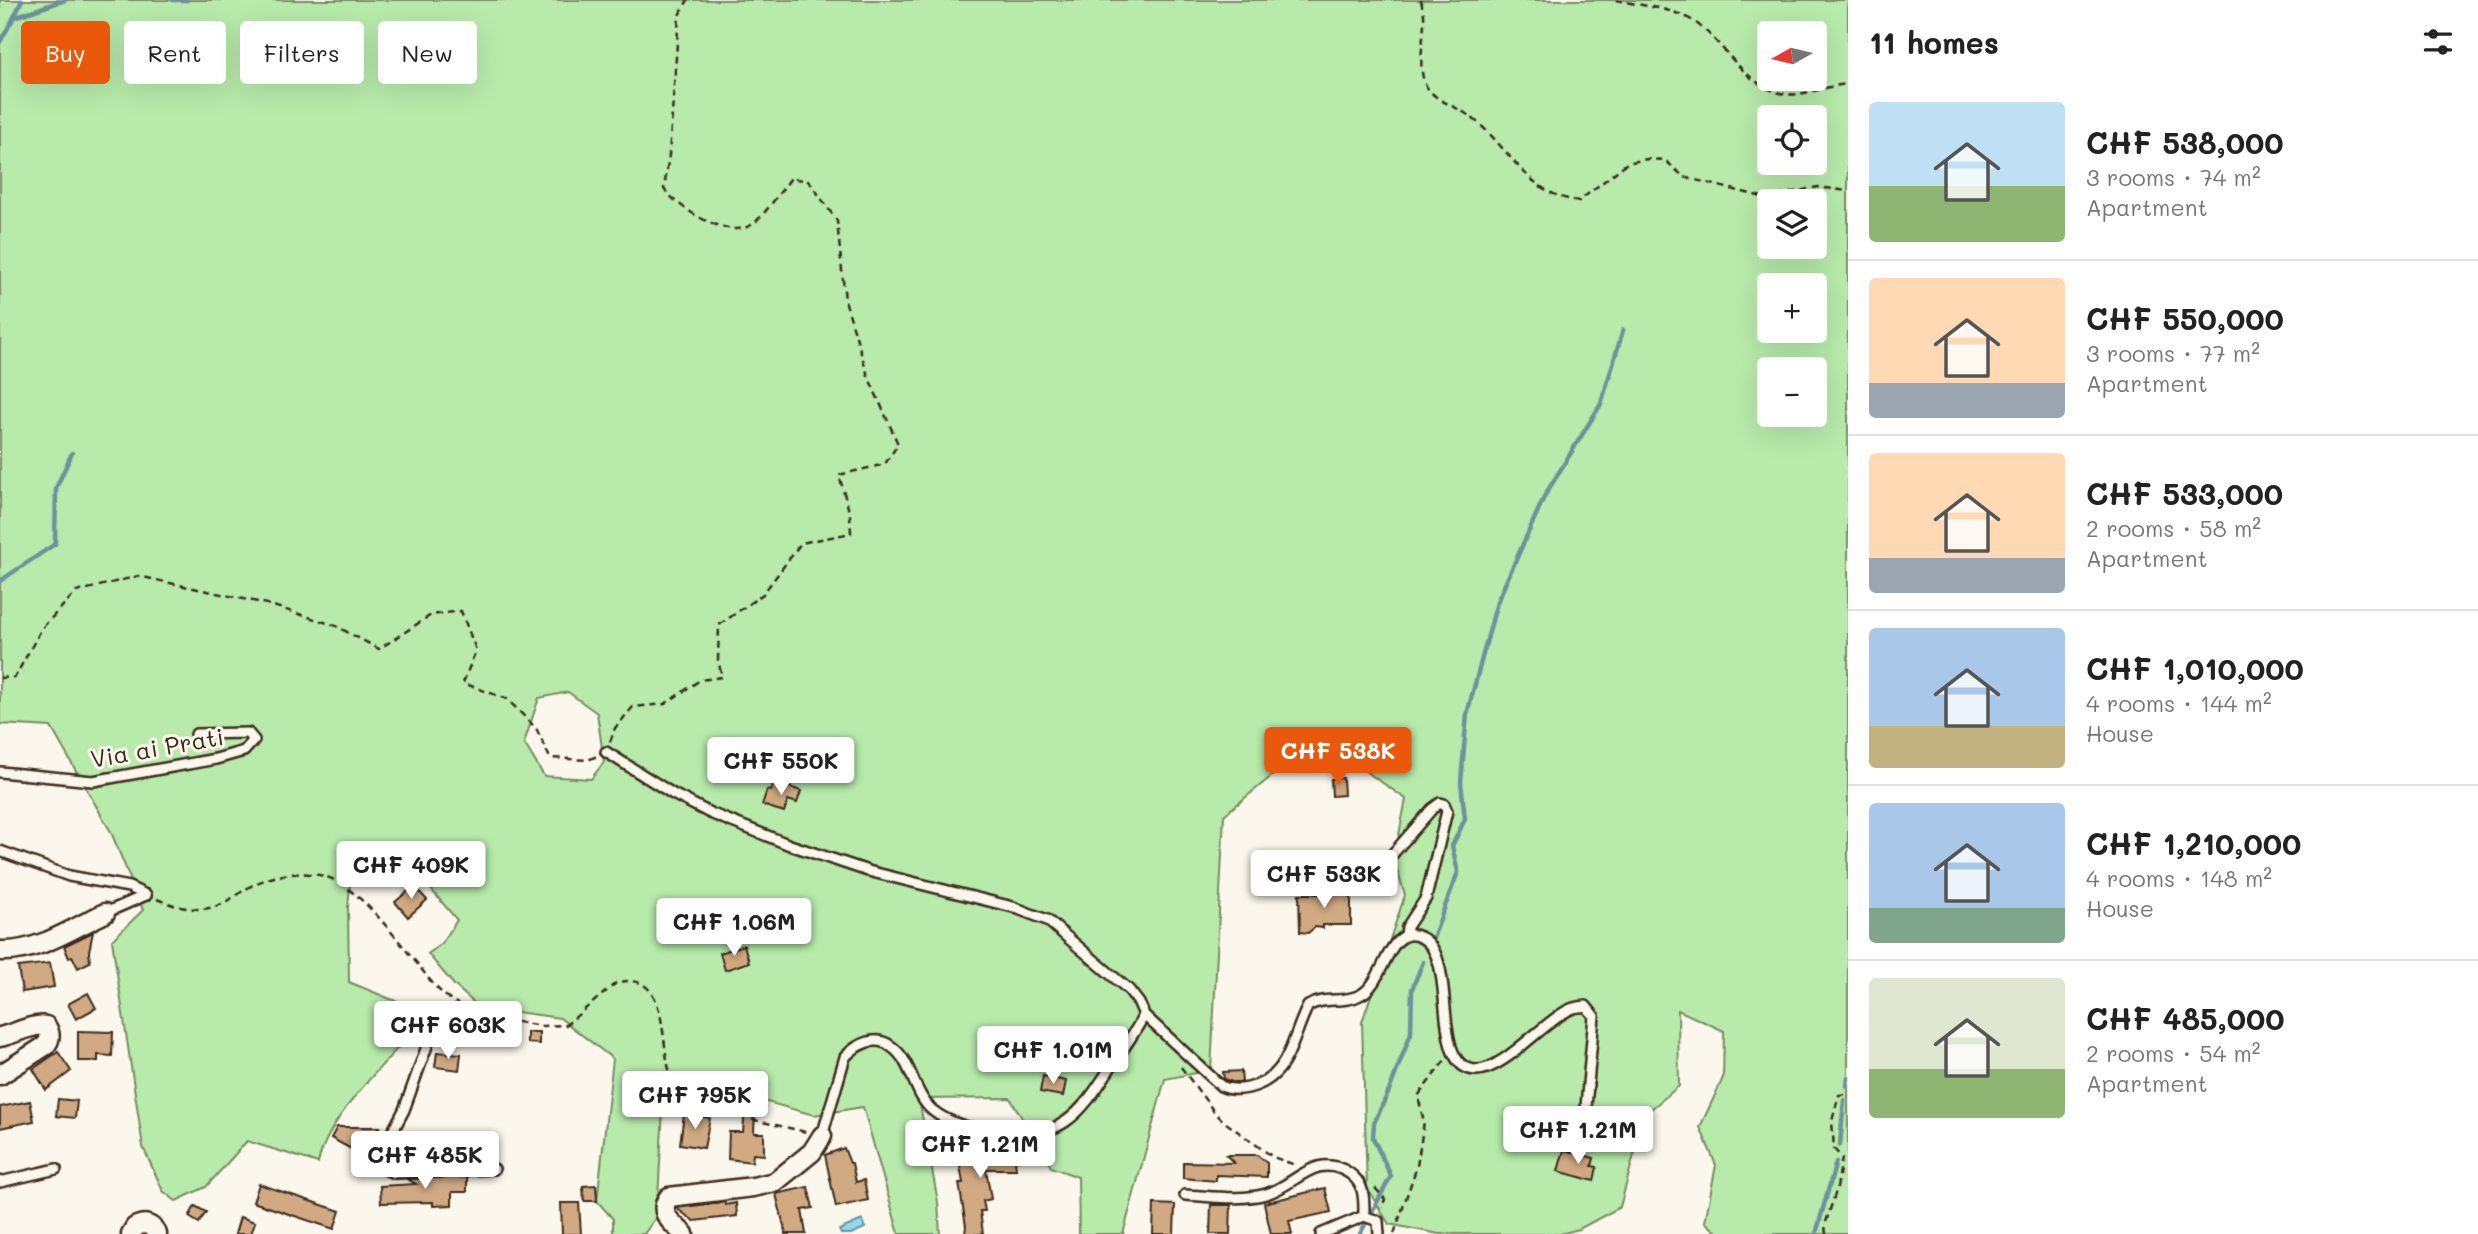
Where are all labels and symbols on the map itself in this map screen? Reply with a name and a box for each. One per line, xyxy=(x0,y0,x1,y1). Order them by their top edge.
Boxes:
north arrow xyxy=(1757,21,1827,91)
street label: Via ai Prati xyxy=(88,720,226,774)
pin: CHF 538K xyxy=(1266,728,1410,787)
pin: CHF 550K xyxy=(709,738,853,797)
pin: CHF 409K xyxy=(339,842,483,901)
pin: CHF 533K xyxy=(1252,850,1396,910)
pin: CHF 1.06M xyxy=(654,898,814,958)
pin: CHF 603K xyxy=(376,1002,520,1061)
pin: CHF 1.01M xyxy=(973,1026,1133,1086)
pin: CHF 795K xyxy=(623,1072,767,1131)
pin: CHF 1.21M xyxy=(1498,1106,1658,1166)
pin: CHF 1.21M xyxy=(900,1120,1060,1180)
pin: CHF 485K xyxy=(353,1132,497,1191)

